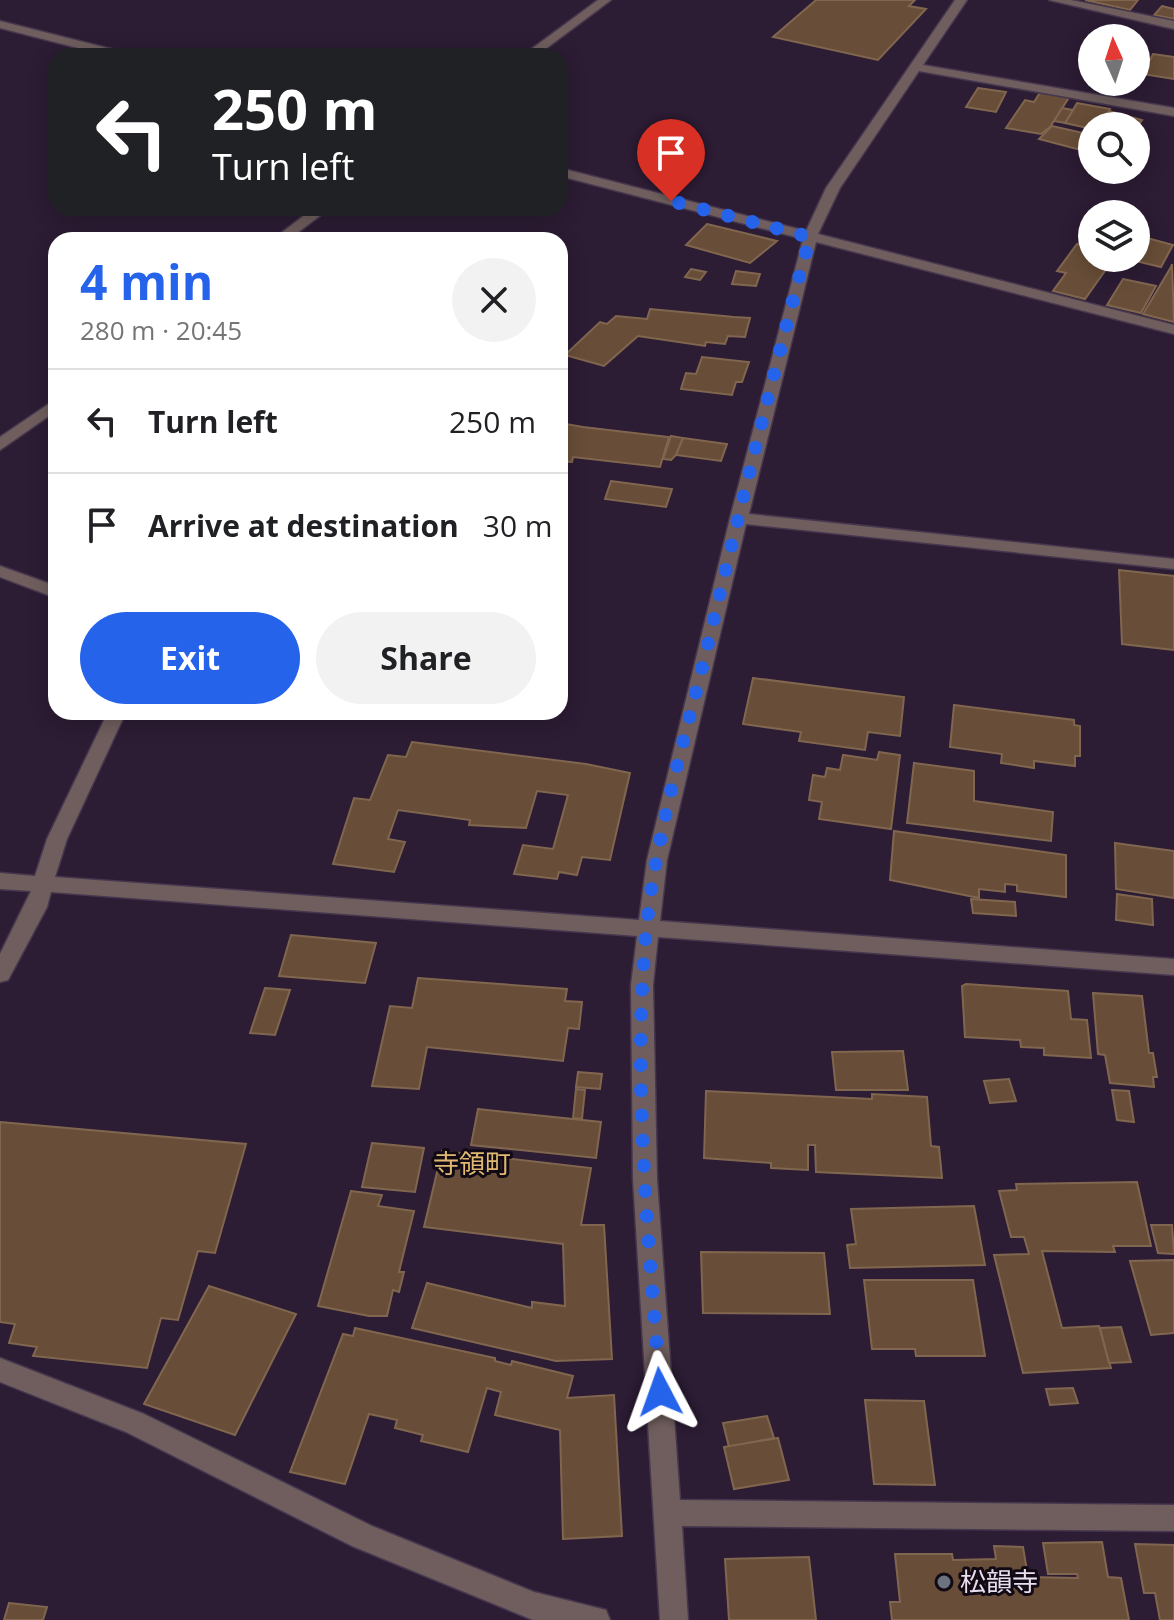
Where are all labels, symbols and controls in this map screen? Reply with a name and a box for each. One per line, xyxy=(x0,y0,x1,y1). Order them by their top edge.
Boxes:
north arrow xyxy=(1078,24,1150,96)
map controls xyxy=(1078,24,1150,272)
text: 250 m xyxy=(212,70,378,146)
icon: left xyxy=(80,80,184,184)
button: search xyxy=(1078,112,1150,184)
pin xyxy=(637,119,705,201)
icon: arrive xyxy=(649,131,693,175)
text: Turn left xyxy=(212,142,354,191)
button: layers xyxy=(1078,200,1150,272)
text: 4 min xyxy=(80,249,213,314)
button: close xyxy=(452,258,536,342)
text: 280 m · 20:45 xyxy=(80,312,242,348)
icon: left xyxy=(80,399,124,443)
text: Turn left xyxy=(148,401,278,442)
text: 250 m xyxy=(449,401,536,442)
icon: arrive xyxy=(80,503,124,547)
text: Arrive at destination xyxy=(148,505,459,546)
text: 30 m xyxy=(483,505,553,546)
button: Exit xyxy=(80,612,300,704)
button: Share xyxy=(316,612,536,704)
district label: 寺領町 xyxy=(433,1145,511,1181)
position arrow xyxy=(618,1350,702,1434)
place label: 松韻寺 xyxy=(960,1563,1038,1599)
marker: 松韻寺 xyxy=(935,1573,953,1591)

